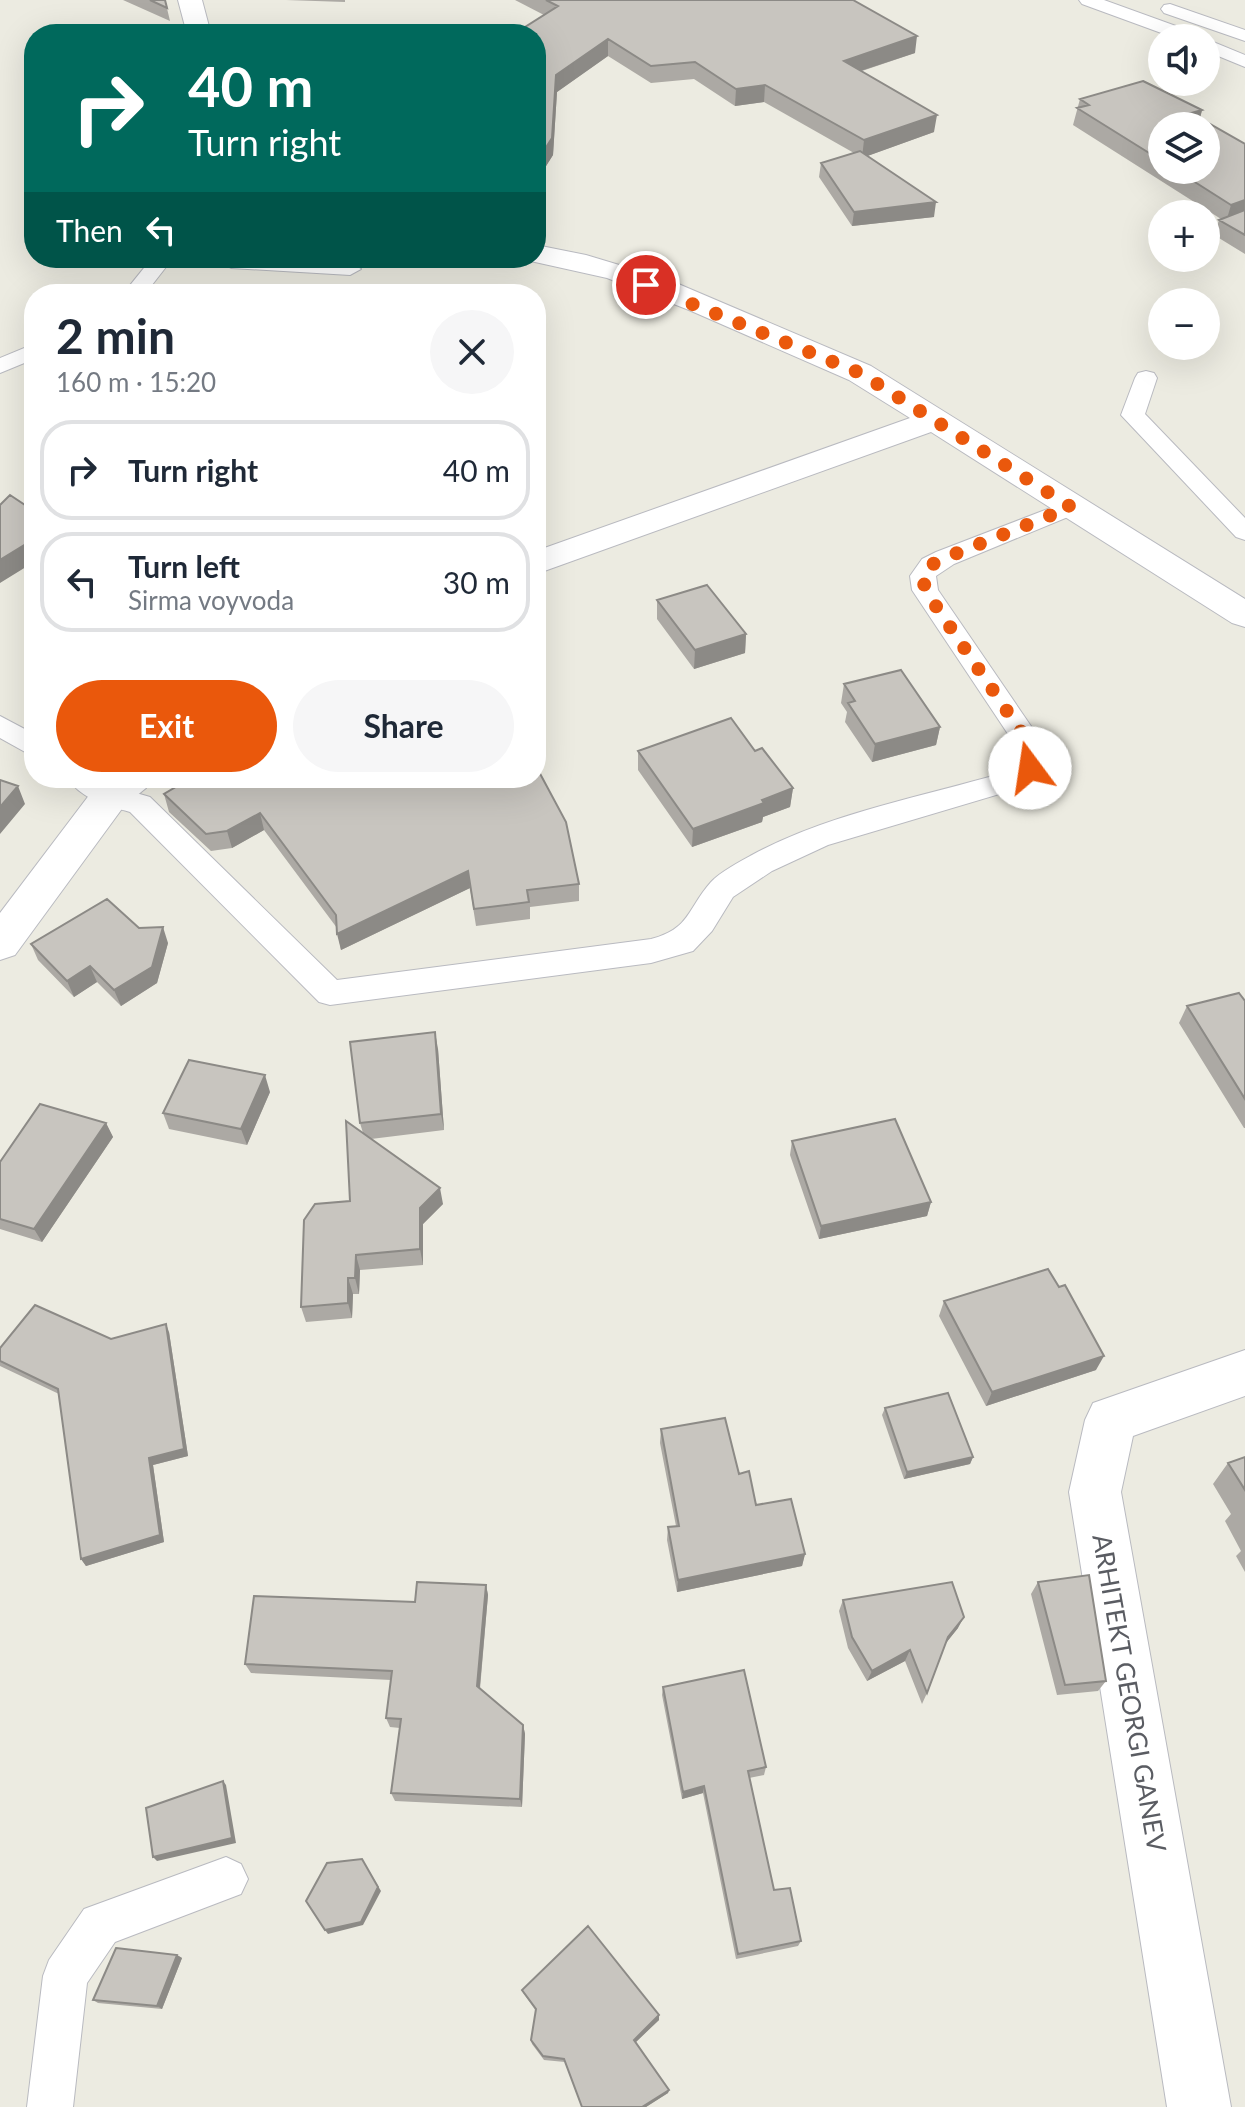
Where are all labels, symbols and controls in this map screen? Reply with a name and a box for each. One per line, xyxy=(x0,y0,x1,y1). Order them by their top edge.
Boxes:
map controls xyxy=(1148,24,1220,360)
button: sound xyxy=(1148,24,1220,96)
text: 40 m xyxy=(188,52,313,119)
icon: right xyxy=(56,56,160,160)
button: layers xyxy=(1148,112,1220,184)
text: Turn right xyxy=(188,120,341,164)
button: + xyxy=(1148,200,1220,272)
icon: left xyxy=(139,208,183,252)
text: Then xyxy=(56,212,123,248)
pin xyxy=(612,251,680,319)
icon: arrive xyxy=(624,263,668,307)
button: − xyxy=(1148,288,1220,360)
text: 2 min xyxy=(56,307,175,364)
button: close xyxy=(430,310,514,394)
text: 160 m · 15:20 xyxy=(56,366,216,398)
icon: right xyxy=(60,448,104,492)
text: Turn right xyxy=(128,452,258,488)
text: 40 m xyxy=(443,452,510,488)
text: Turn left xyxy=(128,548,240,584)
icon: left xyxy=(60,560,104,604)
text: 30 m xyxy=(443,564,510,600)
text: Sirma voyvoda xyxy=(128,584,294,616)
button: Exit xyxy=(56,680,277,772)
button: Share xyxy=(293,680,514,772)
position arrow xyxy=(988,726,1072,810)
street label: ARHITEKT GEORGI GANEV xyxy=(1086,1531,1174,1855)

